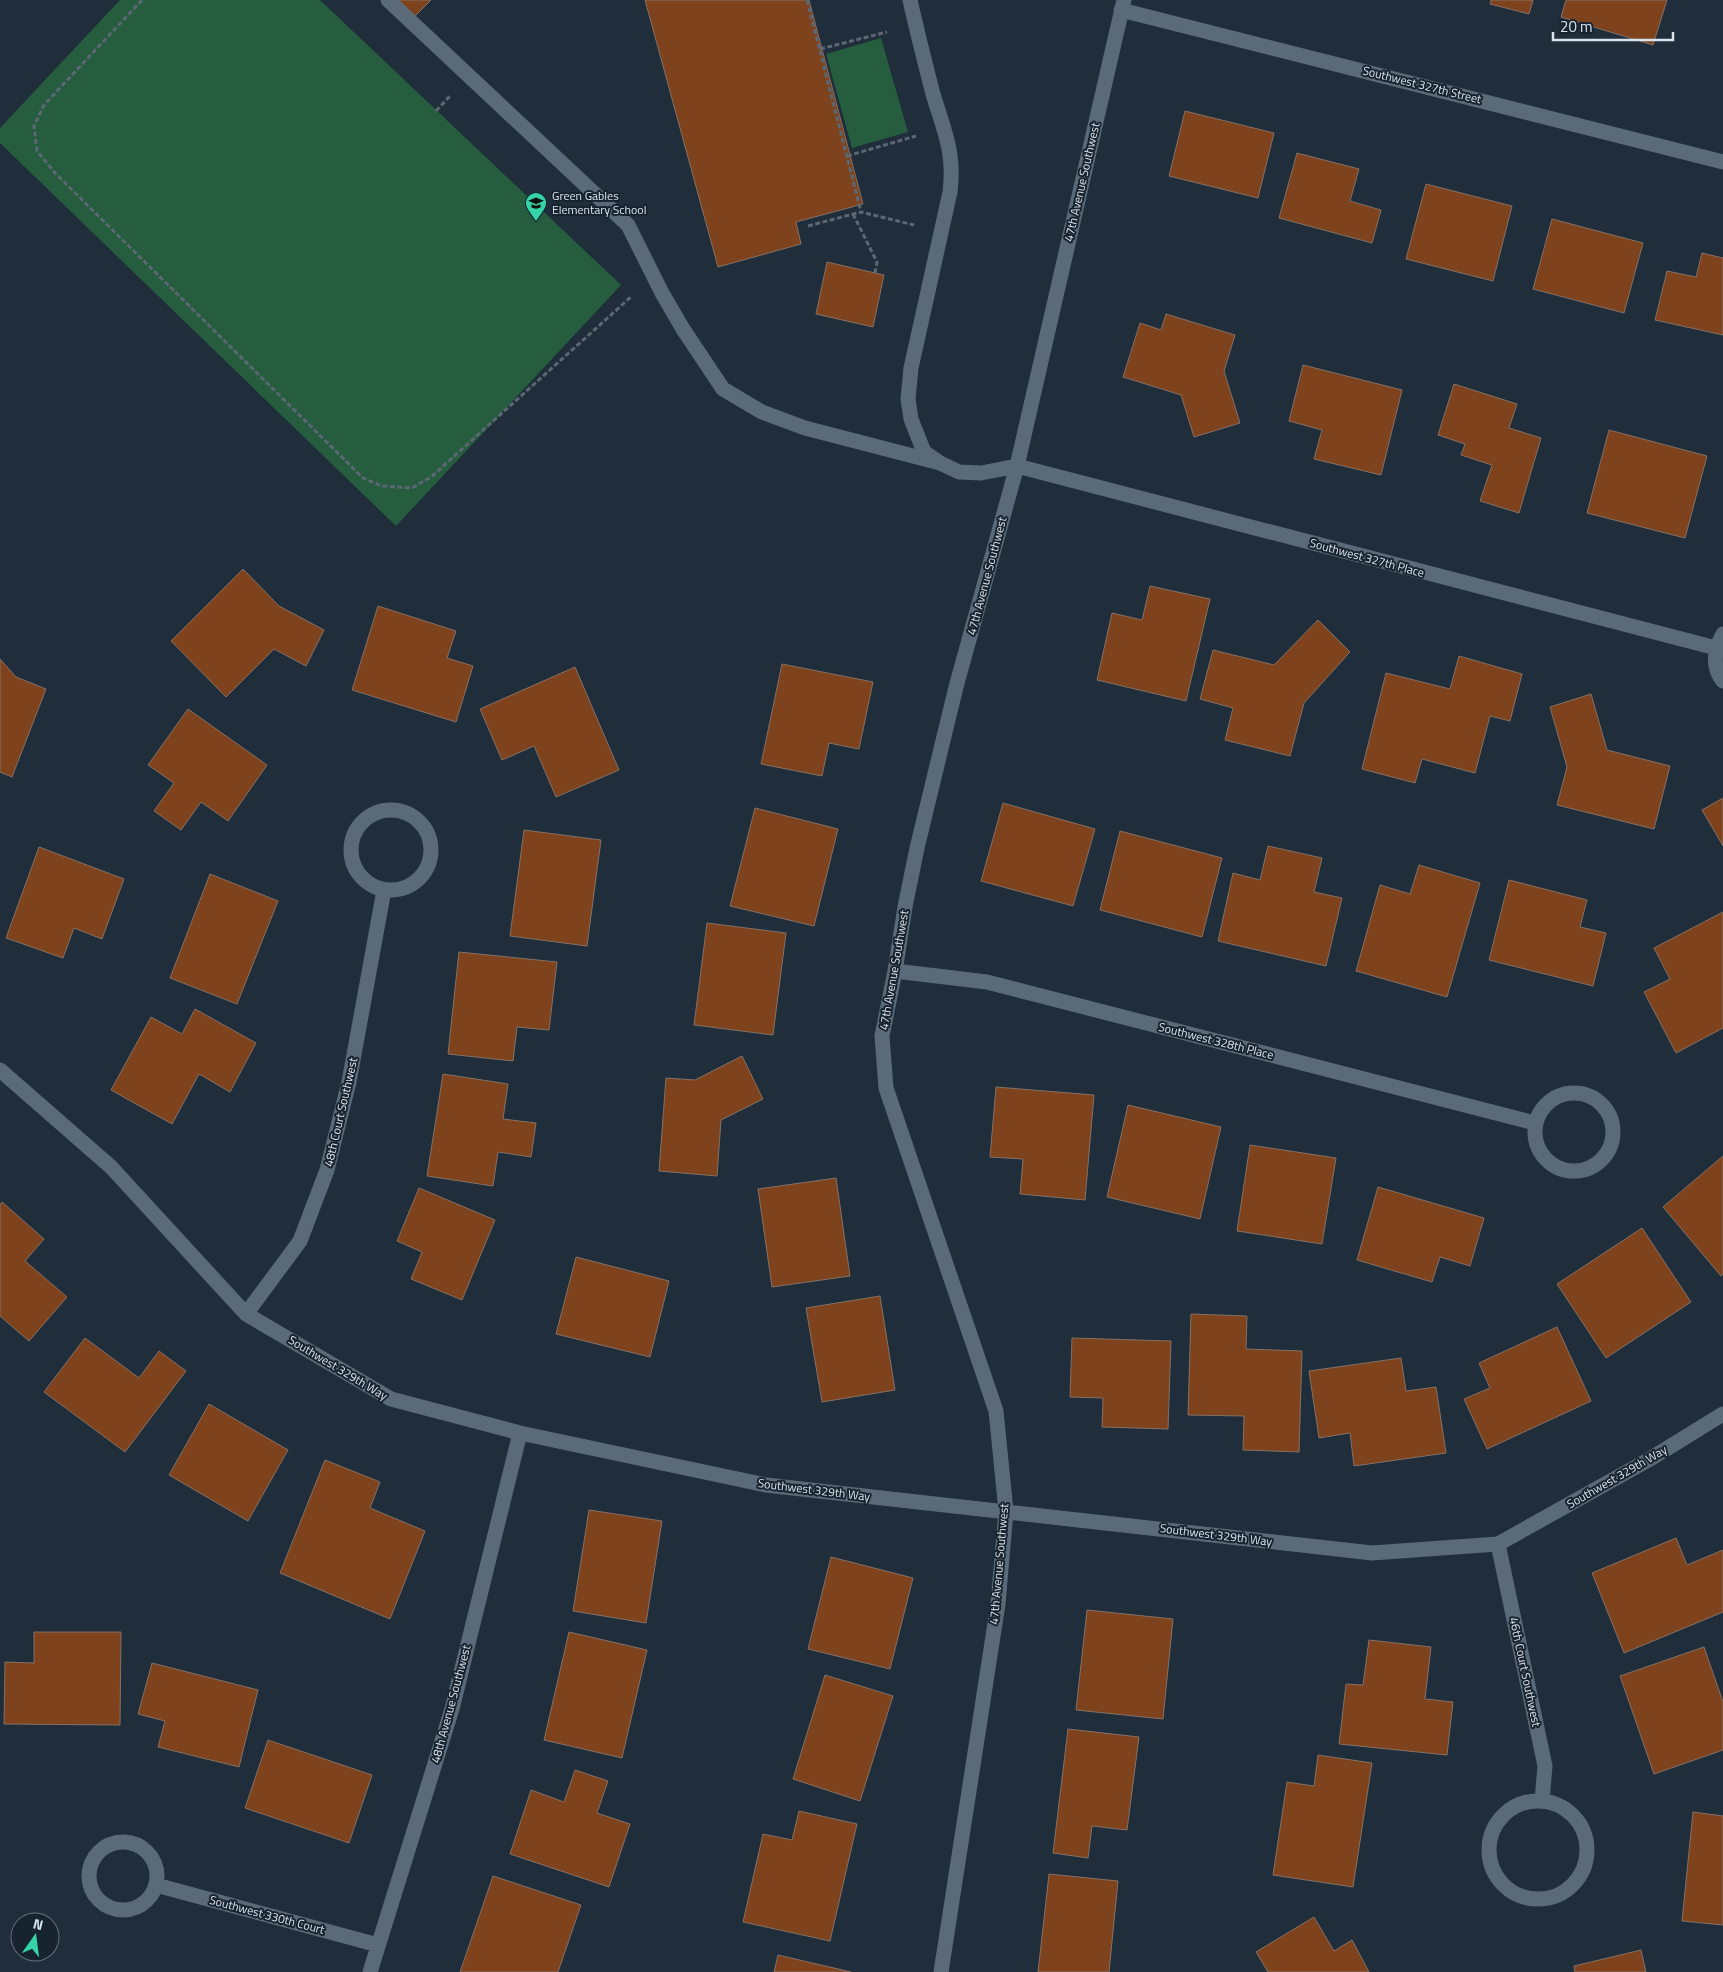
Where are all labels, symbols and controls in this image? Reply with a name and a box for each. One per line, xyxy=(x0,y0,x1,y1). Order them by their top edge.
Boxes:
scale bar xyxy=(1553,10,1673,42)
text: 20 m xyxy=(1560,15,1593,38)
street label: Southwest 327th Street xyxy=(1361,61,1484,109)
street label: 47th Avenue Southwest xyxy=(1059,120,1105,243)
place label: Green Gables Elementary School xyxy=(552,186,646,219)
school or university icon: Green Gables Elementary School xyxy=(524,191,548,222)
street label: 47th Avenue Southwest xyxy=(962,514,1012,637)
street label: Southwest 327th Place xyxy=(1308,533,1427,582)
street label: 47th Avenue Southwest xyxy=(874,908,914,1031)
street label: Southwest 328th Place xyxy=(1157,1017,1276,1064)
street label: 48th Court Southwest xyxy=(319,1055,362,1168)
street label: Southwest 329th Way xyxy=(285,1330,392,1405)
street label: Southwest 329th Way xyxy=(1563,1440,1671,1513)
street label: Southwest 329th Way xyxy=(757,1473,872,1506)
street label: 47th Avenue Southwest xyxy=(984,1502,1013,1625)
street label: Southwest 329th Way xyxy=(1159,1518,1274,1551)
street label: 46th Court Southwest xyxy=(1505,1615,1547,1729)
street label: 48th Avenue Southwest xyxy=(426,1642,476,1765)
street label: Southwest 330th Court xyxy=(208,1890,327,1939)
north arrow xyxy=(10,1912,60,1962)
text: N xyxy=(31,1913,46,1935)

